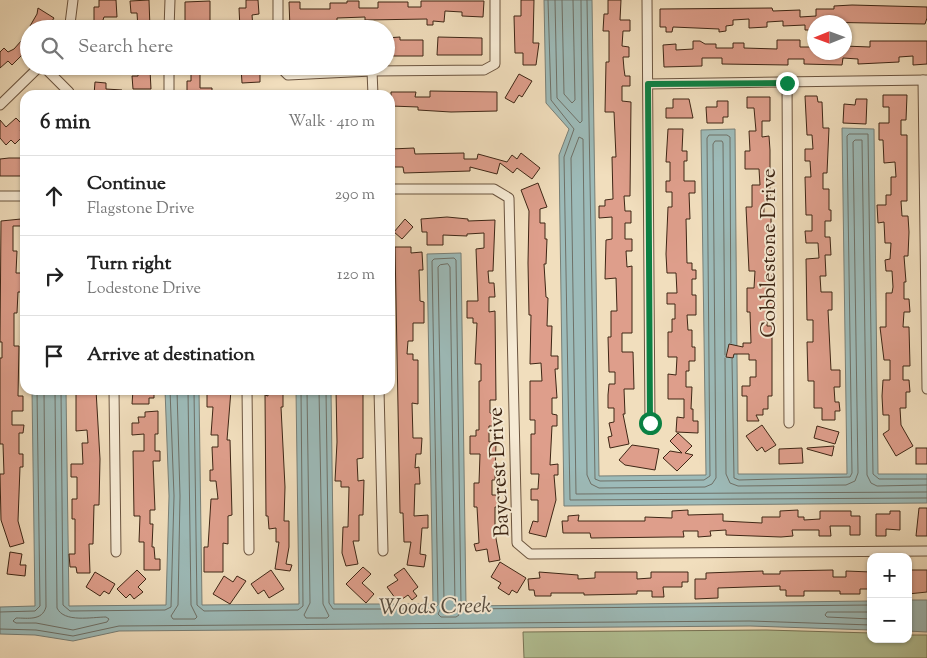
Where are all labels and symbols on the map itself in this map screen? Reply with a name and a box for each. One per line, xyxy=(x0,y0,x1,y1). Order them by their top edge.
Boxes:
north arrow xyxy=(807,15,852,60)
route end xyxy=(776,72,799,95)
street label: Cobblestone Drive xyxy=(755,168,785,338)
street label: Baycrest Drive xyxy=(482,406,518,538)
route start xyxy=(639,412,662,435)
water label: Woods Creek xyxy=(378,591,492,625)

